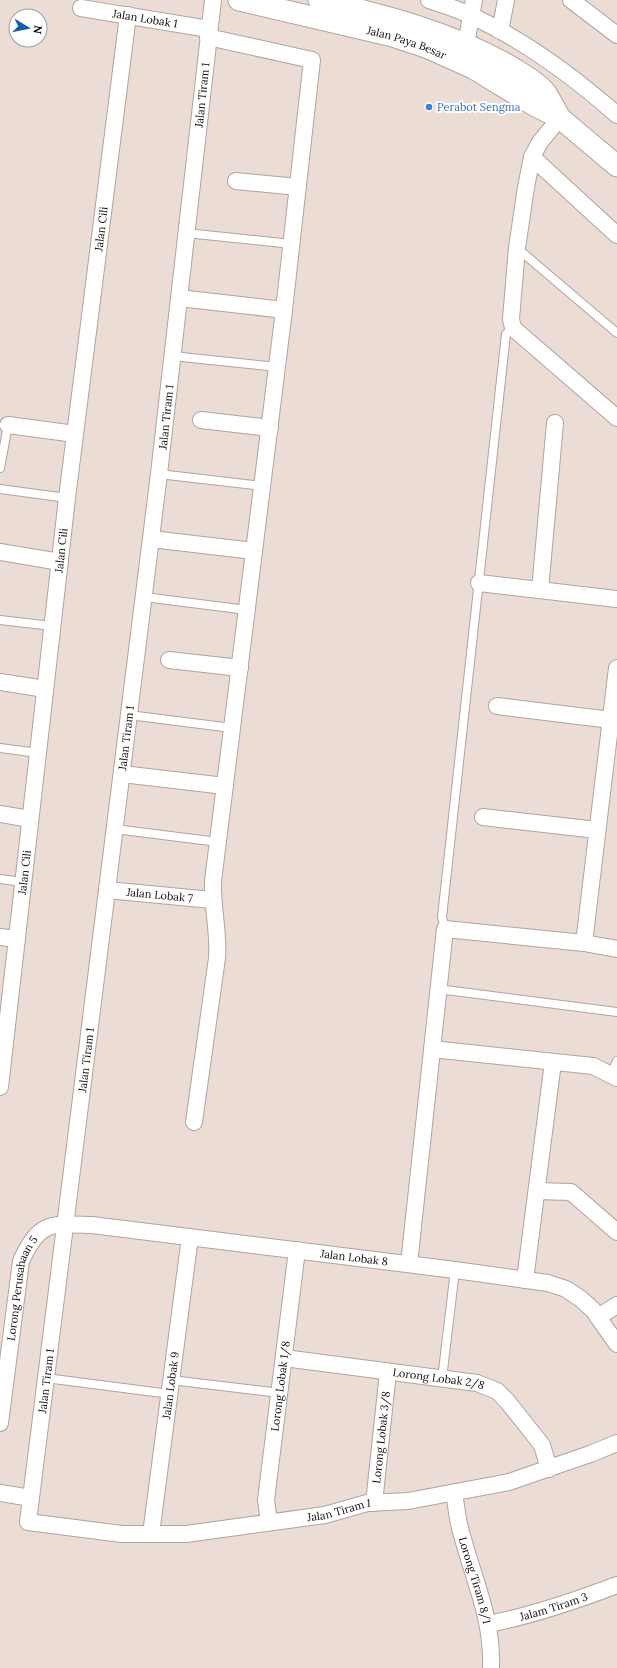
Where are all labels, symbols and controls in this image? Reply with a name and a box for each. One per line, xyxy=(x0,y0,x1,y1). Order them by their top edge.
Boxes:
street label: Jalan Lobak 1 xyxy=(111,6,179,31)
north arrow xyxy=(8,8,48,48)
street label: Jalan Paya Besar xyxy=(365,23,449,62)
text: N xyxy=(30,24,45,36)
street label: Jalan Tiram 1 xyxy=(192,62,212,129)
place label: Perabot Sengma xyxy=(437,100,521,114)
marker: Perabot Sengma xyxy=(424,102,434,112)
street label: Jalan Cili xyxy=(91,206,111,253)
street label: Jalan Tiram 1 xyxy=(156,384,176,451)
street label: Jalan Cili xyxy=(51,527,71,575)
street label: Jalan Tiram 1 xyxy=(115,705,137,772)
street label: Jalan Cili xyxy=(15,849,34,896)
street label: Jalan Lobak 7 xyxy=(125,885,194,905)
street label: Jalan Tiram 1 xyxy=(75,1027,97,1094)
street label: Lorong Perusahaan 5 xyxy=(4,1233,40,1342)
street label: Jalan Lobak 8 xyxy=(319,1246,389,1269)
street label: Lorong Lobak 1/8 xyxy=(268,1340,293,1432)
street label: Jalan Tiram 1 xyxy=(35,1348,57,1415)
street label: Jalan Lobak 9 xyxy=(159,1351,182,1421)
street label: Lorong Lobak 2/8 xyxy=(392,1365,487,1392)
street label: Lorong Lobak 3/8 xyxy=(369,1390,393,1484)
street label: Jalan Tiram 1 xyxy=(305,1496,371,1524)
street label: Lorong Tiram 8/1 xyxy=(456,1535,494,1625)
street label: Jalam Tiram 3 xyxy=(517,1589,590,1624)

